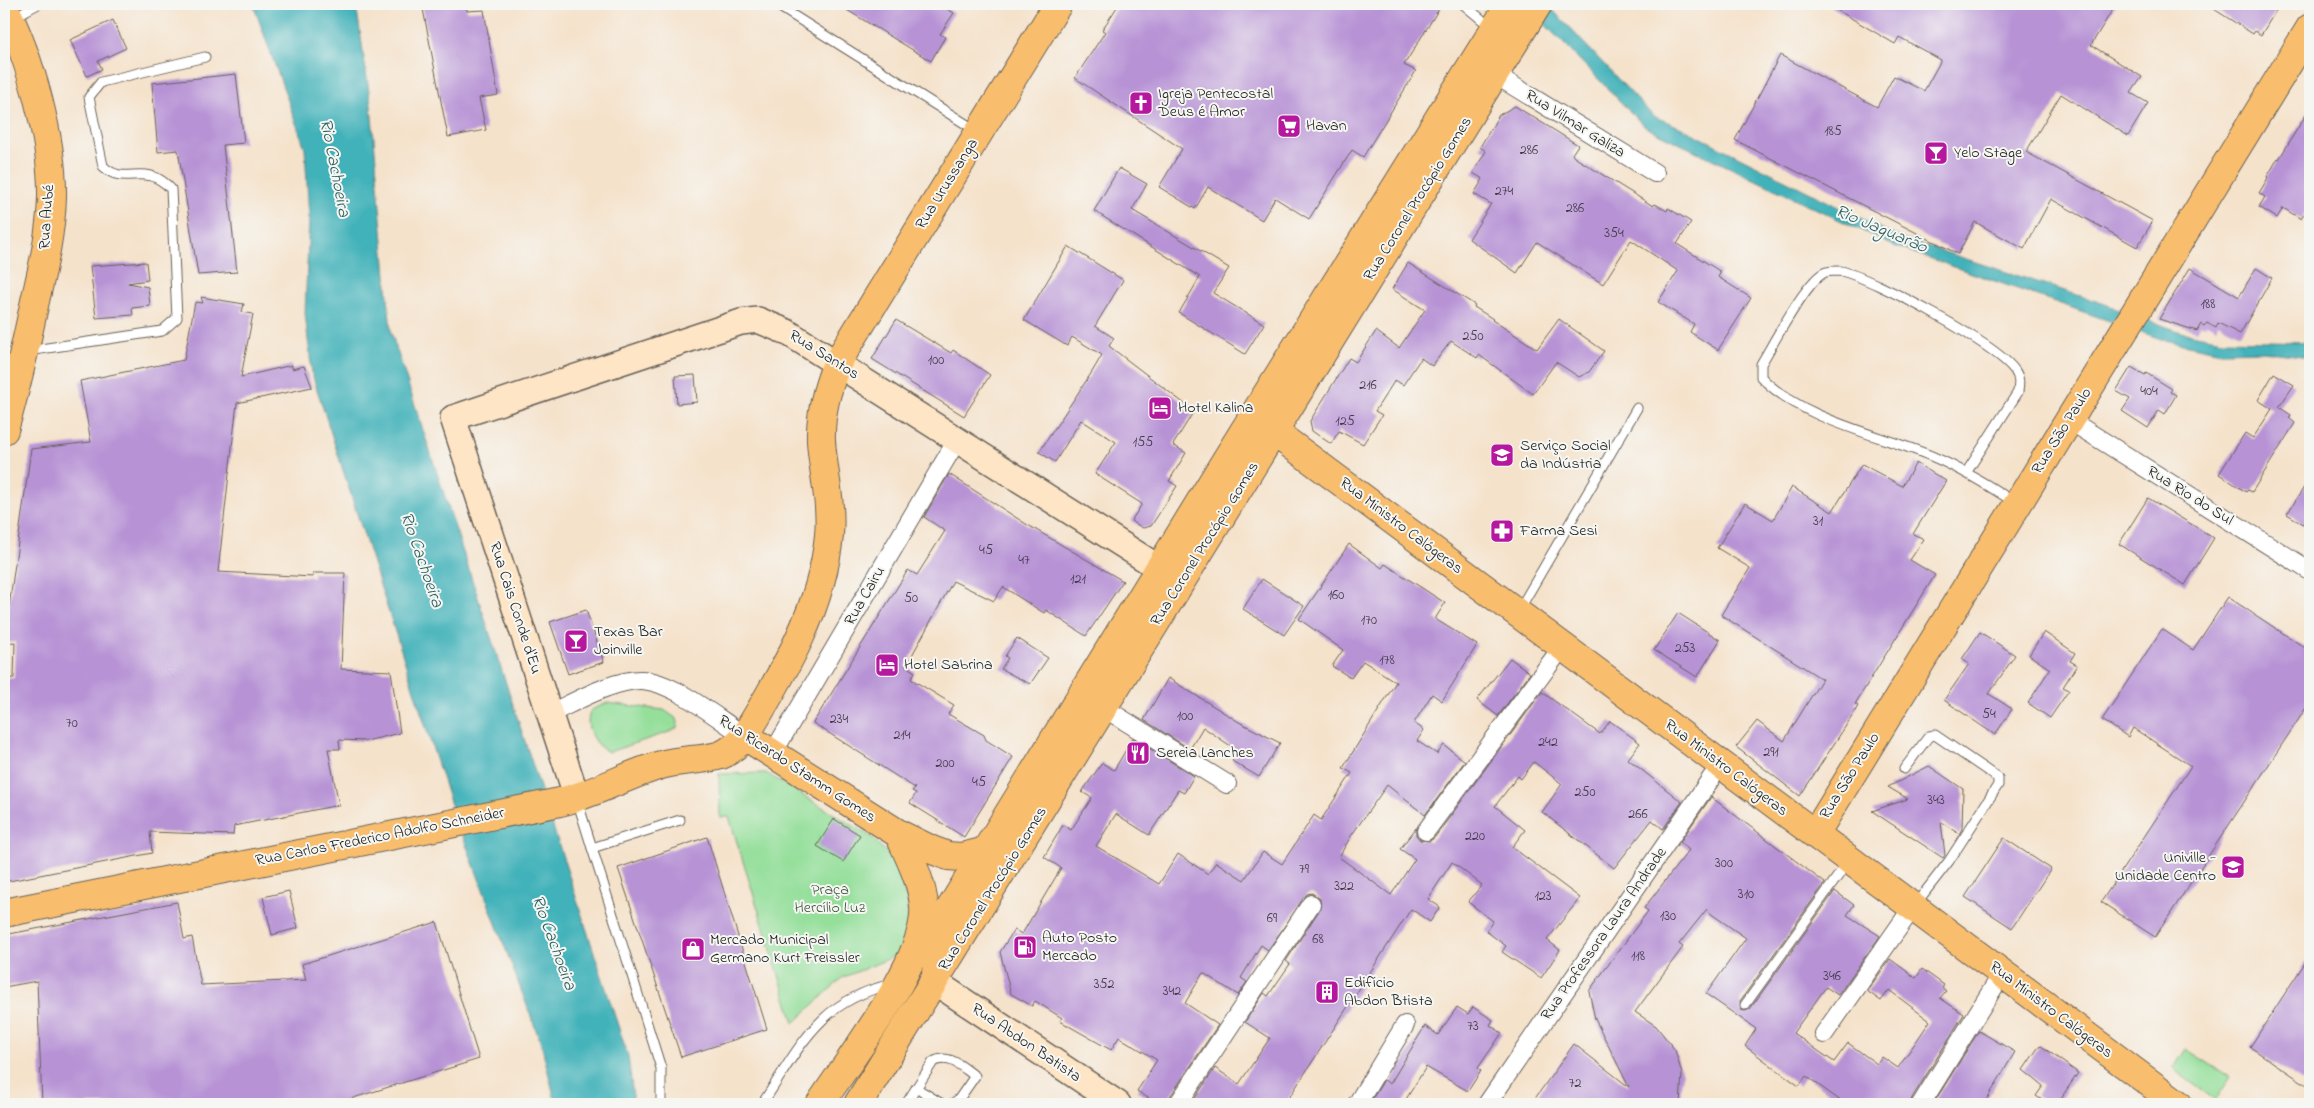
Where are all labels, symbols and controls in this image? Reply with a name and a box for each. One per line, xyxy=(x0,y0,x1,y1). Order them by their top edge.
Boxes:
place label: Igreja Pentecostal Deus é Amor xyxy=(1157,82,1273,124)
street label: Rua Vilmar Galiza xyxy=(1520,84,1630,164)
church icon: Igreja Pentecostal Deus é Amor xyxy=(1128,90,1154,116)
street label: Rua Coronel Procópio Gomes xyxy=(1358,112,1478,286)
supermarket icon: Havan xyxy=(1276,113,1302,139)
place label: Havan xyxy=(1306,114,1347,138)
water label: Rio Cachoeira xyxy=(312,117,356,219)
house number: 185 xyxy=(1824,121,1842,142)
street label: Rua Urussanga xyxy=(909,134,985,234)
house number: 286 xyxy=(1520,140,1538,161)
bar icon: Yelo Stage xyxy=(1923,140,1949,166)
place label: Yelo Stage xyxy=(1954,141,2023,165)
house number: 274 xyxy=(1495,181,1513,202)
street label: Rua Aubé xyxy=(33,183,61,250)
house number: 286 xyxy=(1566,198,1584,219)
water label: Rio Jaguarão xyxy=(1831,199,1932,261)
house number: 354 xyxy=(1604,223,1624,244)
house number: 188 xyxy=(2201,294,2215,315)
street label: Rua Santos xyxy=(784,324,864,386)
house number: 250 xyxy=(1462,326,1484,347)
house number: 100 xyxy=(928,350,944,371)
house number: 216 xyxy=(1359,375,1377,396)
house number: 404 xyxy=(2140,381,2158,402)
street label: Rua São Paulo xyxy=(2026,383,2098,479)
hotel icon: Hotel Kalina xyxy=(1147,395,1173,421)
place label: Hotel Kalina xyxy=(1178,396,1253,420)
house number: 125 xyxy=(1335,411,1355,432)
house number: 155 xyxy=(1133,432,1153,453)
place label: Serviço Social da Indústria xyxy=(1520,434,1611,476)
school or university icon: Serviço Social da Indústria xyxy=(1489,442,1515,468)
street label: Rua Coronel Procópio Gomes xyxy=(1145,457,1265,631)
street label: Rua Rio do Sul xyxy=(2142,460,2238,532)
street label: Rua Ministro Calógeras xyxy=(1334,471,1468,581)
water label: Rio Cachoeira xyxy=(393,509,450,611)
house number: 31 xyxy=(1813,511,1824,532)
pharmacy icon: Farma Sesi xyxy=(1489,518,1515,544)
place label: Farma Sesi xyxy=(1519,519,1598,543)
street label: Rua Cais Conde d'Eu xyxy=(482,539,548,677)
house number: 45 xyxy=(979,540,993,561)
house number: 47 xyxy=(1018,550,1030,571)
street label: Rua Cairu xyxy=(838,562,892,630)
house number: 121 xyxy=(1070,569,1086,590)
house number: 160 xyxy=(1328,585,1344,606)
house number: 50 xyxy=(904,588,918,609)
house number: 170 xyxy=(1361,610,1377,631)
place label: Texas Bar Joinville xyxy=(594,620,663,662)
bar icon: Texas Bar Joinville xyxy=(563,628,589,654)
house number: 253 xyxy=(1675,638,1696,659)
house number: 178 xyxy=(1379,650,1395,671)
hotel icon: Hotel Sabrina xyxy=(874,652,900,678)
place label: Hotel Sabrina xyxy=(904,653,993,677)
house number: 54 xyxy=(1982,704,1996,725)
house number: 100 xyxy=(1177,706,1193,727)
street label: Rua Ricardo Stamm Gomes xyxy=(713,709,881,829)
house number: 234 xyxy=(830,709,848,730)
house number: 70 xyxy=(66,713,78,734)
street label: Rua Ministro Calógeras xyxy=(1659,713,1793,823)
house number: 214 xyxy=(893,725,911,746)
street label: Rua São Paulo xyxy=(1814,728,1886,824)
house number: 242 xyxy=(1538,732,1558,753)
restaurant icon: Sereia Lanches xyxy=(1125,740,1151,766)
place label: Sereia Lanches xyxy=(1156,741,1254,765)
house number: 291 xyxy=(1763,742,1779,763)
house number: 200 xyxy=(935,753,955,774)
house number: 45 xyxy=(972,772,986,793)
house number: 250 xyxy=(1574,782,1596,803)
house number: 343 xyxy=(1927,790,1945,811)
street label: Rua Carlos Frederico Adolfo Schneider xyxy=(254,801,506,873)
street label: Rua Coronel Procópio Gomes xyxy=(933,802,1053,976)
house number: 266 xyxy=(1628,804,1648,825)
house number: 220 xyxy=(1465,826,1485,847)
street label: Rua Professora Laura Andrade xyxy=(1535,842,1674,1026)
place label: Univille - Unidade Centro xyxy=(2115,846,2216,888)
house number: 300 xyxy=(1715,853,1733,874)
school or university icon: Univille - Unidade Centro xyxy=(2220,854,2246,880)
house number: 79 xyxy=(1299,859,1310,880)
house number: 322 xyxy=(1334,876,1354,897)
park label: Praça Hercílio Luz xyxy=(794,878,866,920)
house number: 310 xyxy=(1738,884,1754,905)
house number: 123 xyxy=(1534,886,1552,907)
water label: Rio Cachoeira xyxy=(524,892,582,994)
house number: 130 xyxy=(1660,906,1676,927)
house number: 69 xyxy=(1267,908,1278,929)
place label: Auto Posto Mercado xyxy=(1042,926,1117,968)
place label: Mercado Municipal Germano Kurt Freissler xyxy=(710,928,860,970)
house number: 68 xyxy=(1312,929,1324,950)
fuel station icon: Auto Posto Mercado xyxy=(1012,934,1038,960)
shop icon: Mercado Municipal Germano Kurt Freissler xyxy=(680,936,706,962)
house number: 118 xyxy=(1631,946,1645,967)
street label: Rua Ministro Calógeras xyxy=(1984,955,2118,1065)
house number: 346 xyxy=(1823,966,1841,987)
place label: Edifício Abdon Btista xyxy=(1344,971,1433,1013)
house number: 352 xyxy=(1094,974,1114,995)
building icon: Edifício Abdon Btista xyxy=(1314,979,1340,1005)
house number: 342 xyxy=(1163,981,1181,1002)
street label: Rua Abdon Batista xyxy=(966,997,1086,1089)
house number: 73 xyxy=(1467,1016,1479,1037)
house number: 72 xyxy=(1569,1073,1581,1094)

